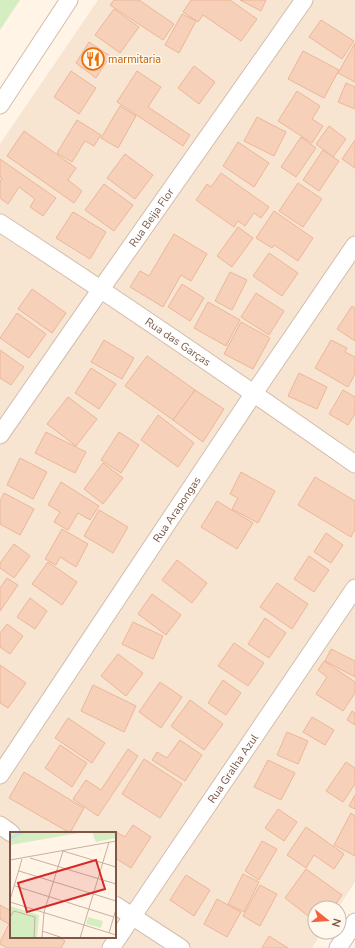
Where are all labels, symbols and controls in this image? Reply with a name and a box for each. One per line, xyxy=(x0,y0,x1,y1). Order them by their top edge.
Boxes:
restaurant icon: marmitaria xyxy=(80,46,106,72)
place label: marmitaria xyxy=(108,52,161,67)
street label: Rua Beija Flor xyxy=(125,185,177,250)
street label: Rua das Garças xyxy=(142,314,214,369)
street label: Rua Arapongas xyxy=(149,473,204,545)
street label: Rua Gralha Azul xyxy=(204,730,262,806)
inset map xyxy=(10,832,116,938)
north arrow xyxy=(307,900,347,940)
text: N xyxy=(328,917,344,929)

